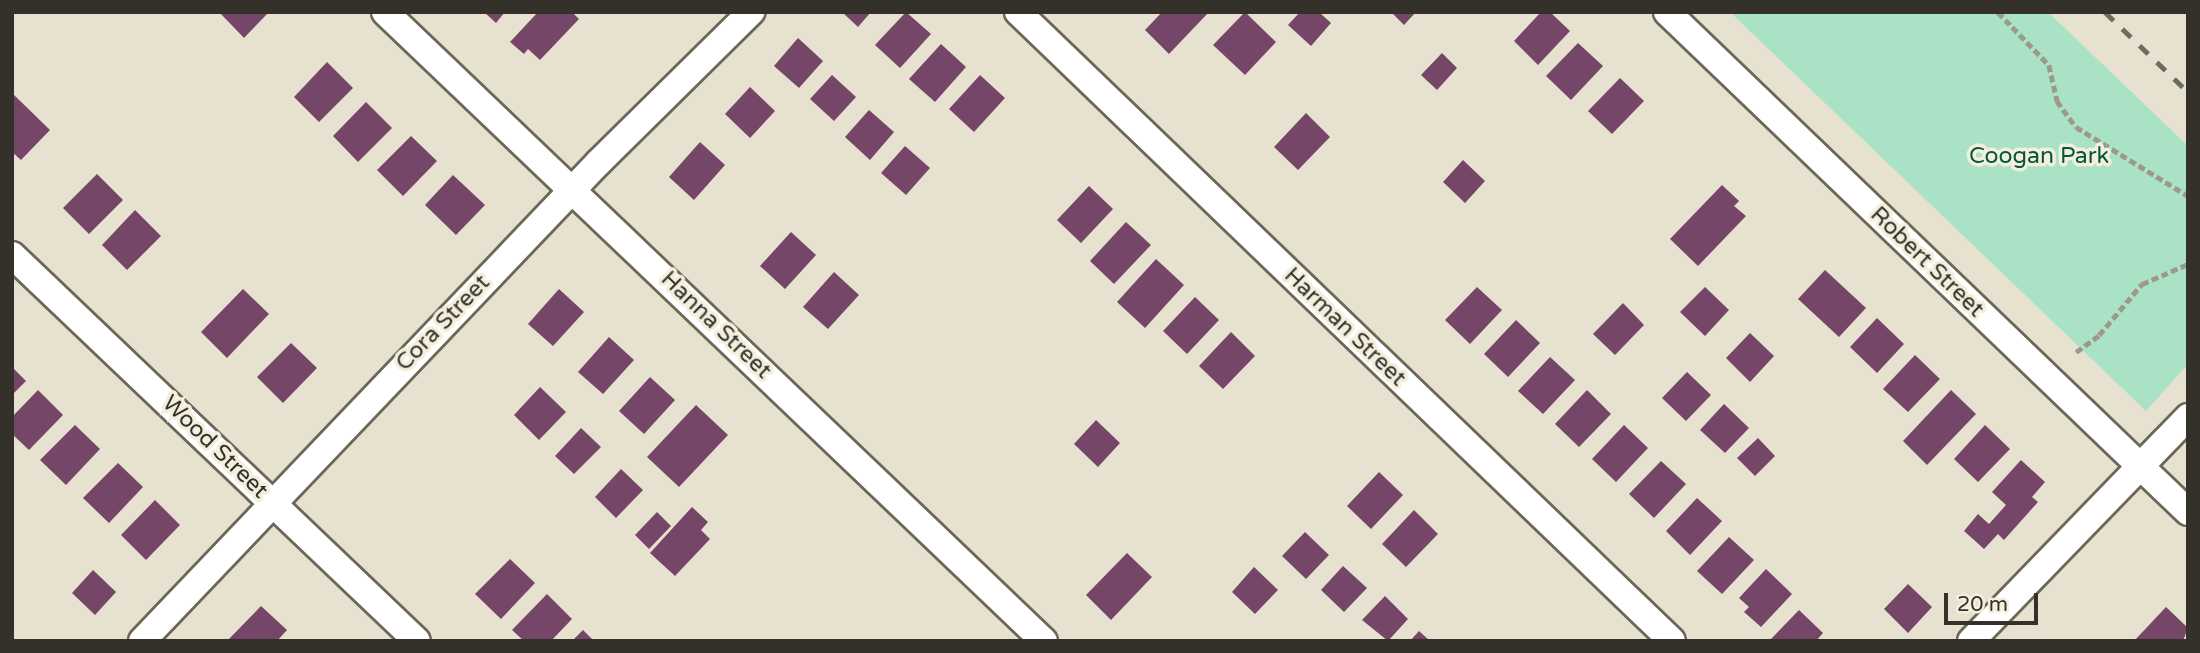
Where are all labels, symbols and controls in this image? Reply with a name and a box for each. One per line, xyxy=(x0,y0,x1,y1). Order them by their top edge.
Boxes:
park label: Coogan Park xyxy=(1969,142,2109,170)
street label: Robert Street xyxy=(1864,201,1990,323)
street label: Harman Street xyxy=(1278,262,1412,392)
street label: Hanna Street xyxy=(655,265,777,385)
street label: Cora Street xyxy=(390,269,496,377)
street label: Wood Street xyxy=(156,390,274,504)
scale bar xyxy=(1948,580,2042,624)
text: 20 m xyxy=(1957,592,2008,617)

